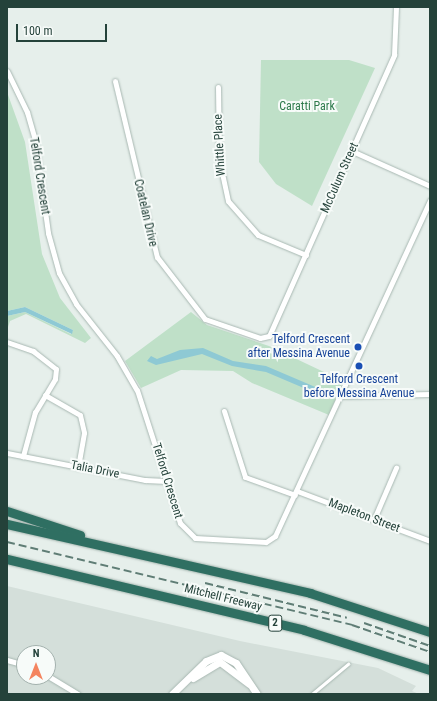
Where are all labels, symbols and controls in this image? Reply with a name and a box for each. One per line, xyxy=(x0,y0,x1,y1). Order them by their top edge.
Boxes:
scale bar xyxy=(18,16,109,42)
text: 100 m xyxy=(23,24,53,38)
park label: Caratti Park xyxy=(279,100,335,114)
street label: Whittle Place xyxy=(211,114,229,176)
street label: Telford Crescent xyxy=(26,136,52,216)
street label: McCulum Street xyxy=(318,141,362,215)
street label: Coatelan Drive xyxy=(130,178,160,248)
place label: Telford Crescent after Messina Avenue xyxy=(248,333,350,361)
marker: Telford Crescent after Messina Avenue xyxy=(353,342,363,352)
marker: Telford Crescent before Messina Avenue xyxy=(354,361,364,371)
place label: Telford Crescent before Messina Avenue xyxy=(304,373,414,401)
street label: Telford Crescent xyxy=(149,442,185,520)
street label: Talia Drive xyxy=(69,458,121,482)
street label: Mapleton Street xyxy=(326,496,402,536)
street label: Mitchell Freeway xyxy=(183,581,263,615)
road number: 2 xyxy=(268,614,282,632)
north arrow xyxy=(16,645,56,685)
text: N xyxy=(33,647,39,660)

